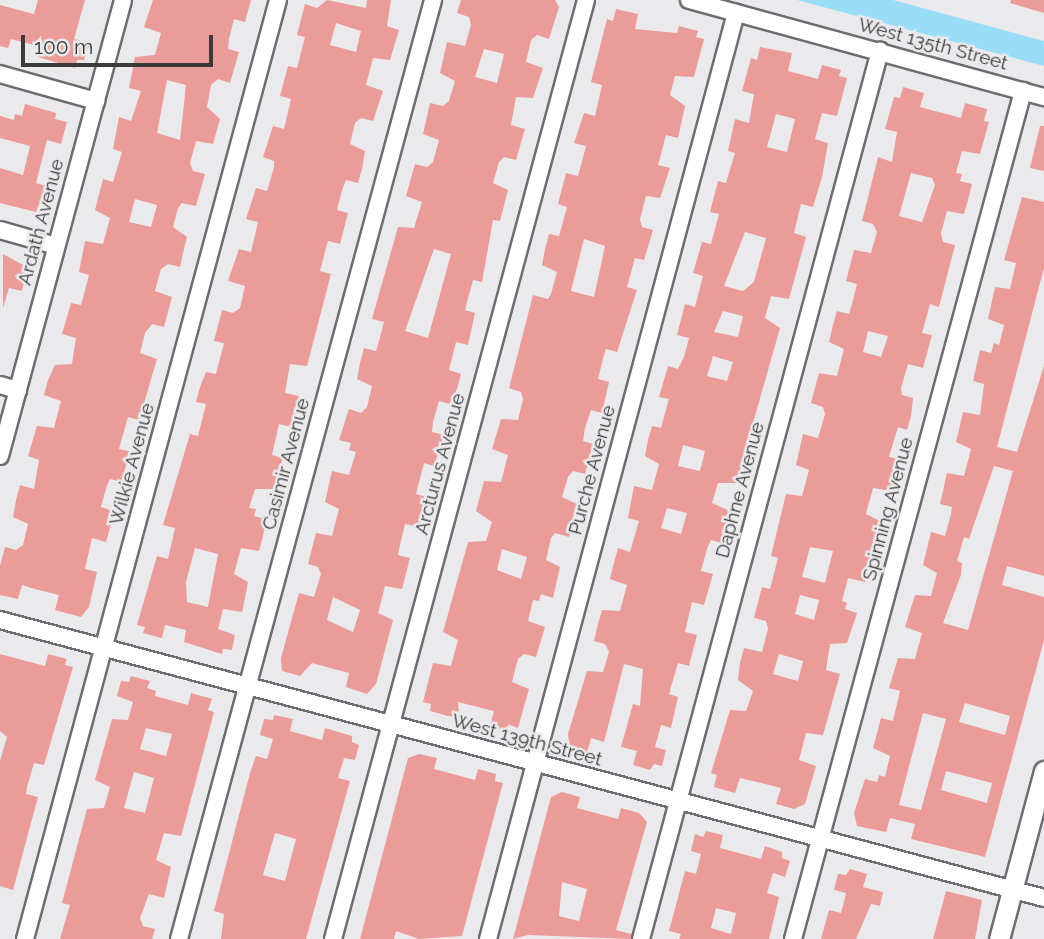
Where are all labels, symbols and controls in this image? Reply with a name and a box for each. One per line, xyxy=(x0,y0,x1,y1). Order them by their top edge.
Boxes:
street label: West 135th Street xyxy=(856,13,1010,75)
scale bar xyxy=(24,21,217,65)
text: 100 m xyxy=(34,34,93,59)
street label: Ardath Avenue xyxy=(13,156,69,288)
street label: Arcturus Avenue xyxy=(410,391,470,537)
street label: Casimir Avenue xyxy=(257,395,315,533)
street label: Wilkie Avenue xyxy=(105,400,159,528)
street label: Purche Avenue xyxy=(564,403,620,537)
street label: Daphne Avenue xyxy=(711,419,769,561)
street label: Spinning Avenue xyxy=(858,435,918,583)
street label: West 139th Street xyxy=(449,709,605,771)

